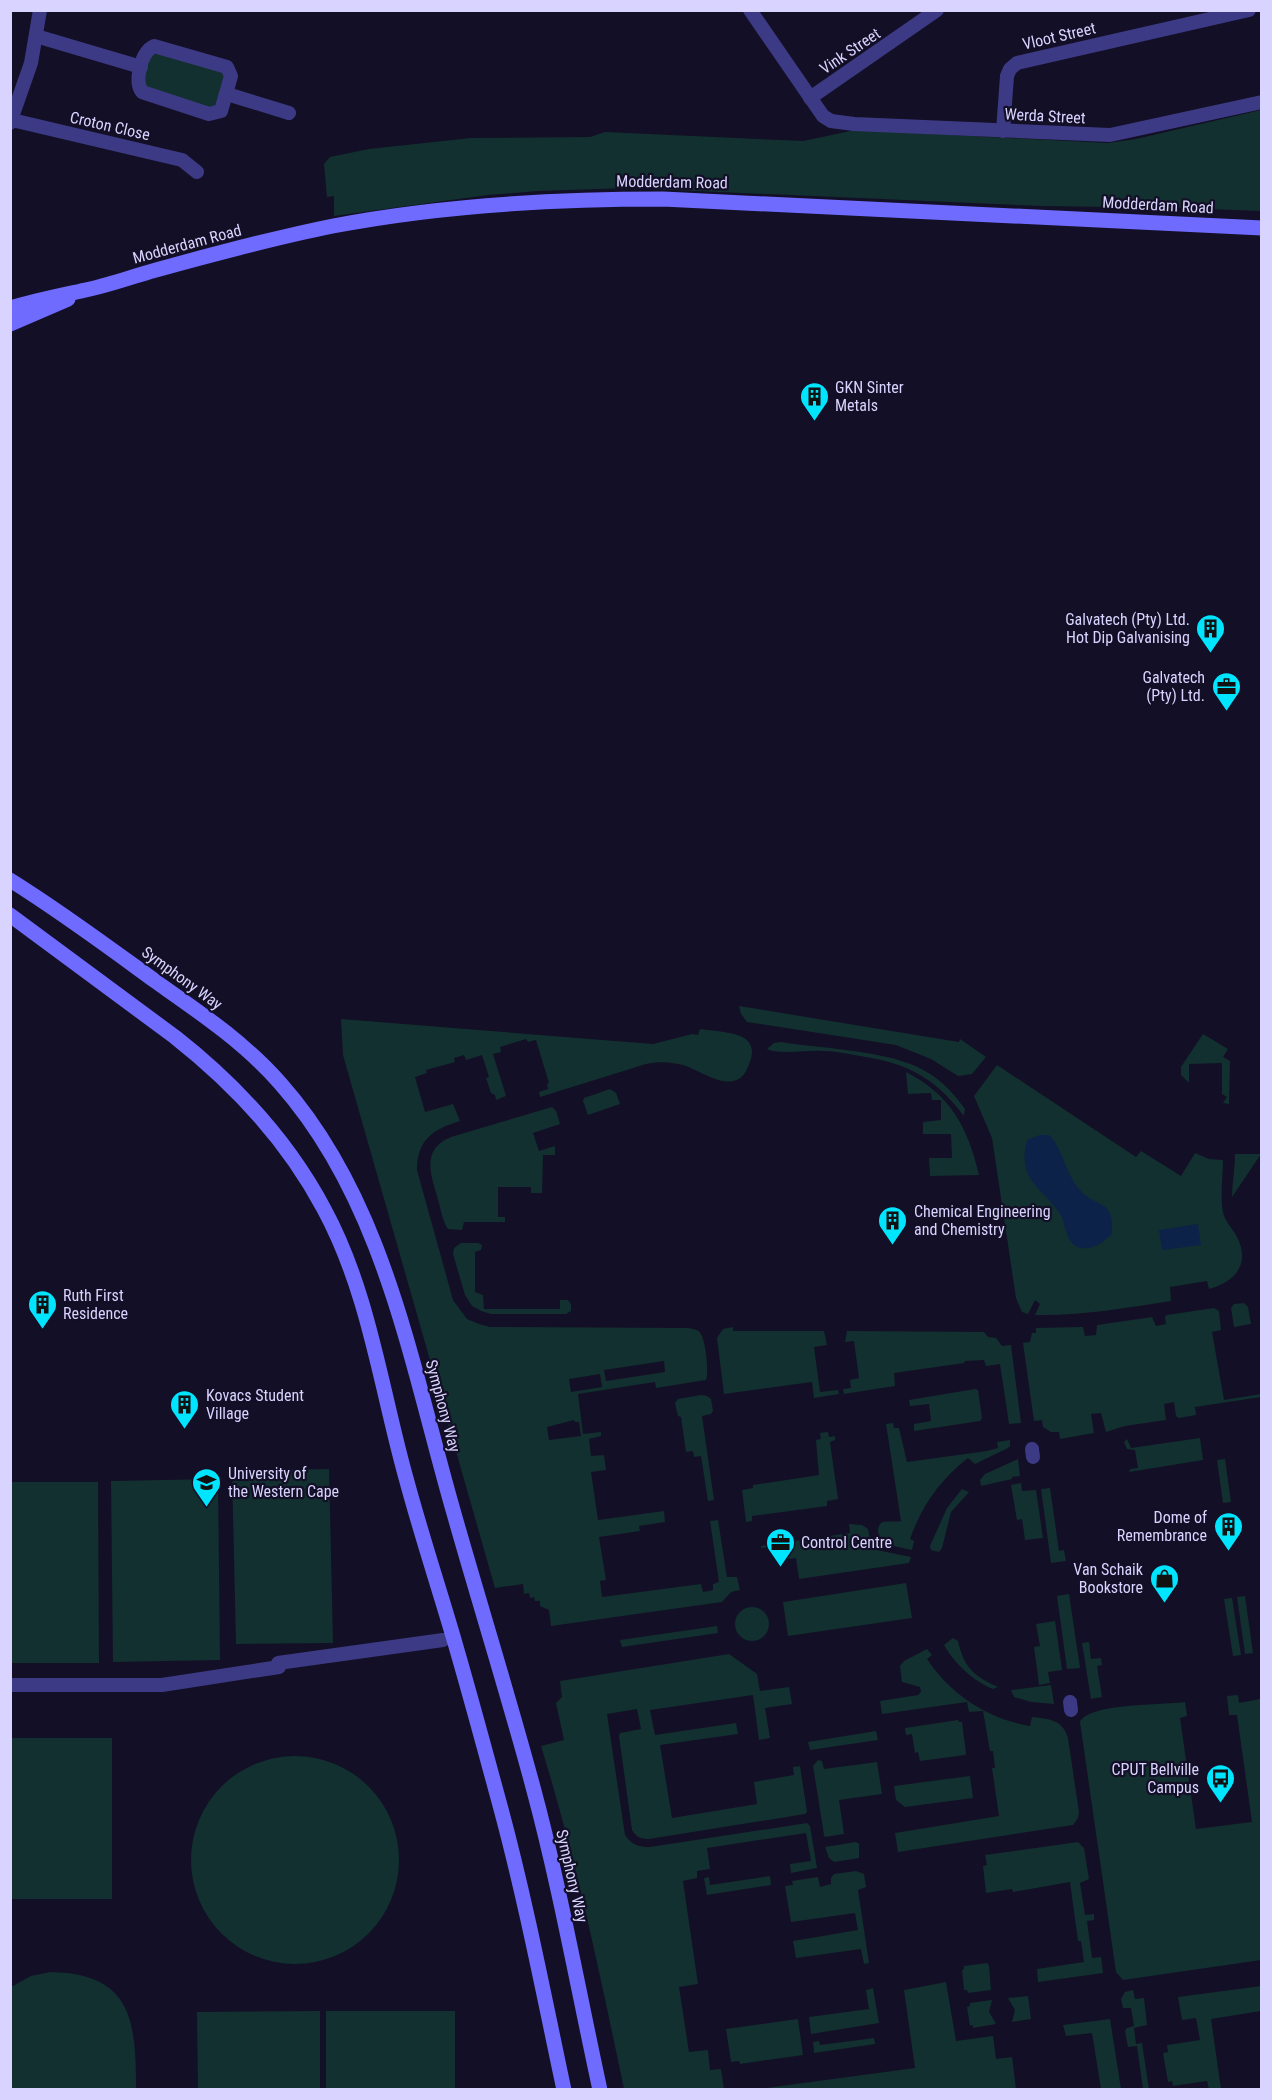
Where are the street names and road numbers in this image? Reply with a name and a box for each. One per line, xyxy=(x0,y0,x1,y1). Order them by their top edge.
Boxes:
street label: Vloot Street xyxy=(1021,18,1098,54)
street label: Vink Street xyxy=(816,24,884,78)
street label: Werda Street xyxy=(1004,104,1086,128)
street label: Croton Close xyxy=(68,108,152,144)
street label: Modderdam Road xyxy=(616,172,728,192)
street label: Modderdam Road xyxy=(1102,193,1214,217)
street label: Modderdam Road xyxy=(131,220,243,268)
street label: Symphony Way xyxy=(138,942,226,1014)
street label: Symphony Way xyxy=(422,1358,465,1455)
street label: Symphony Way xyxy=(552,1828,592,1925)

